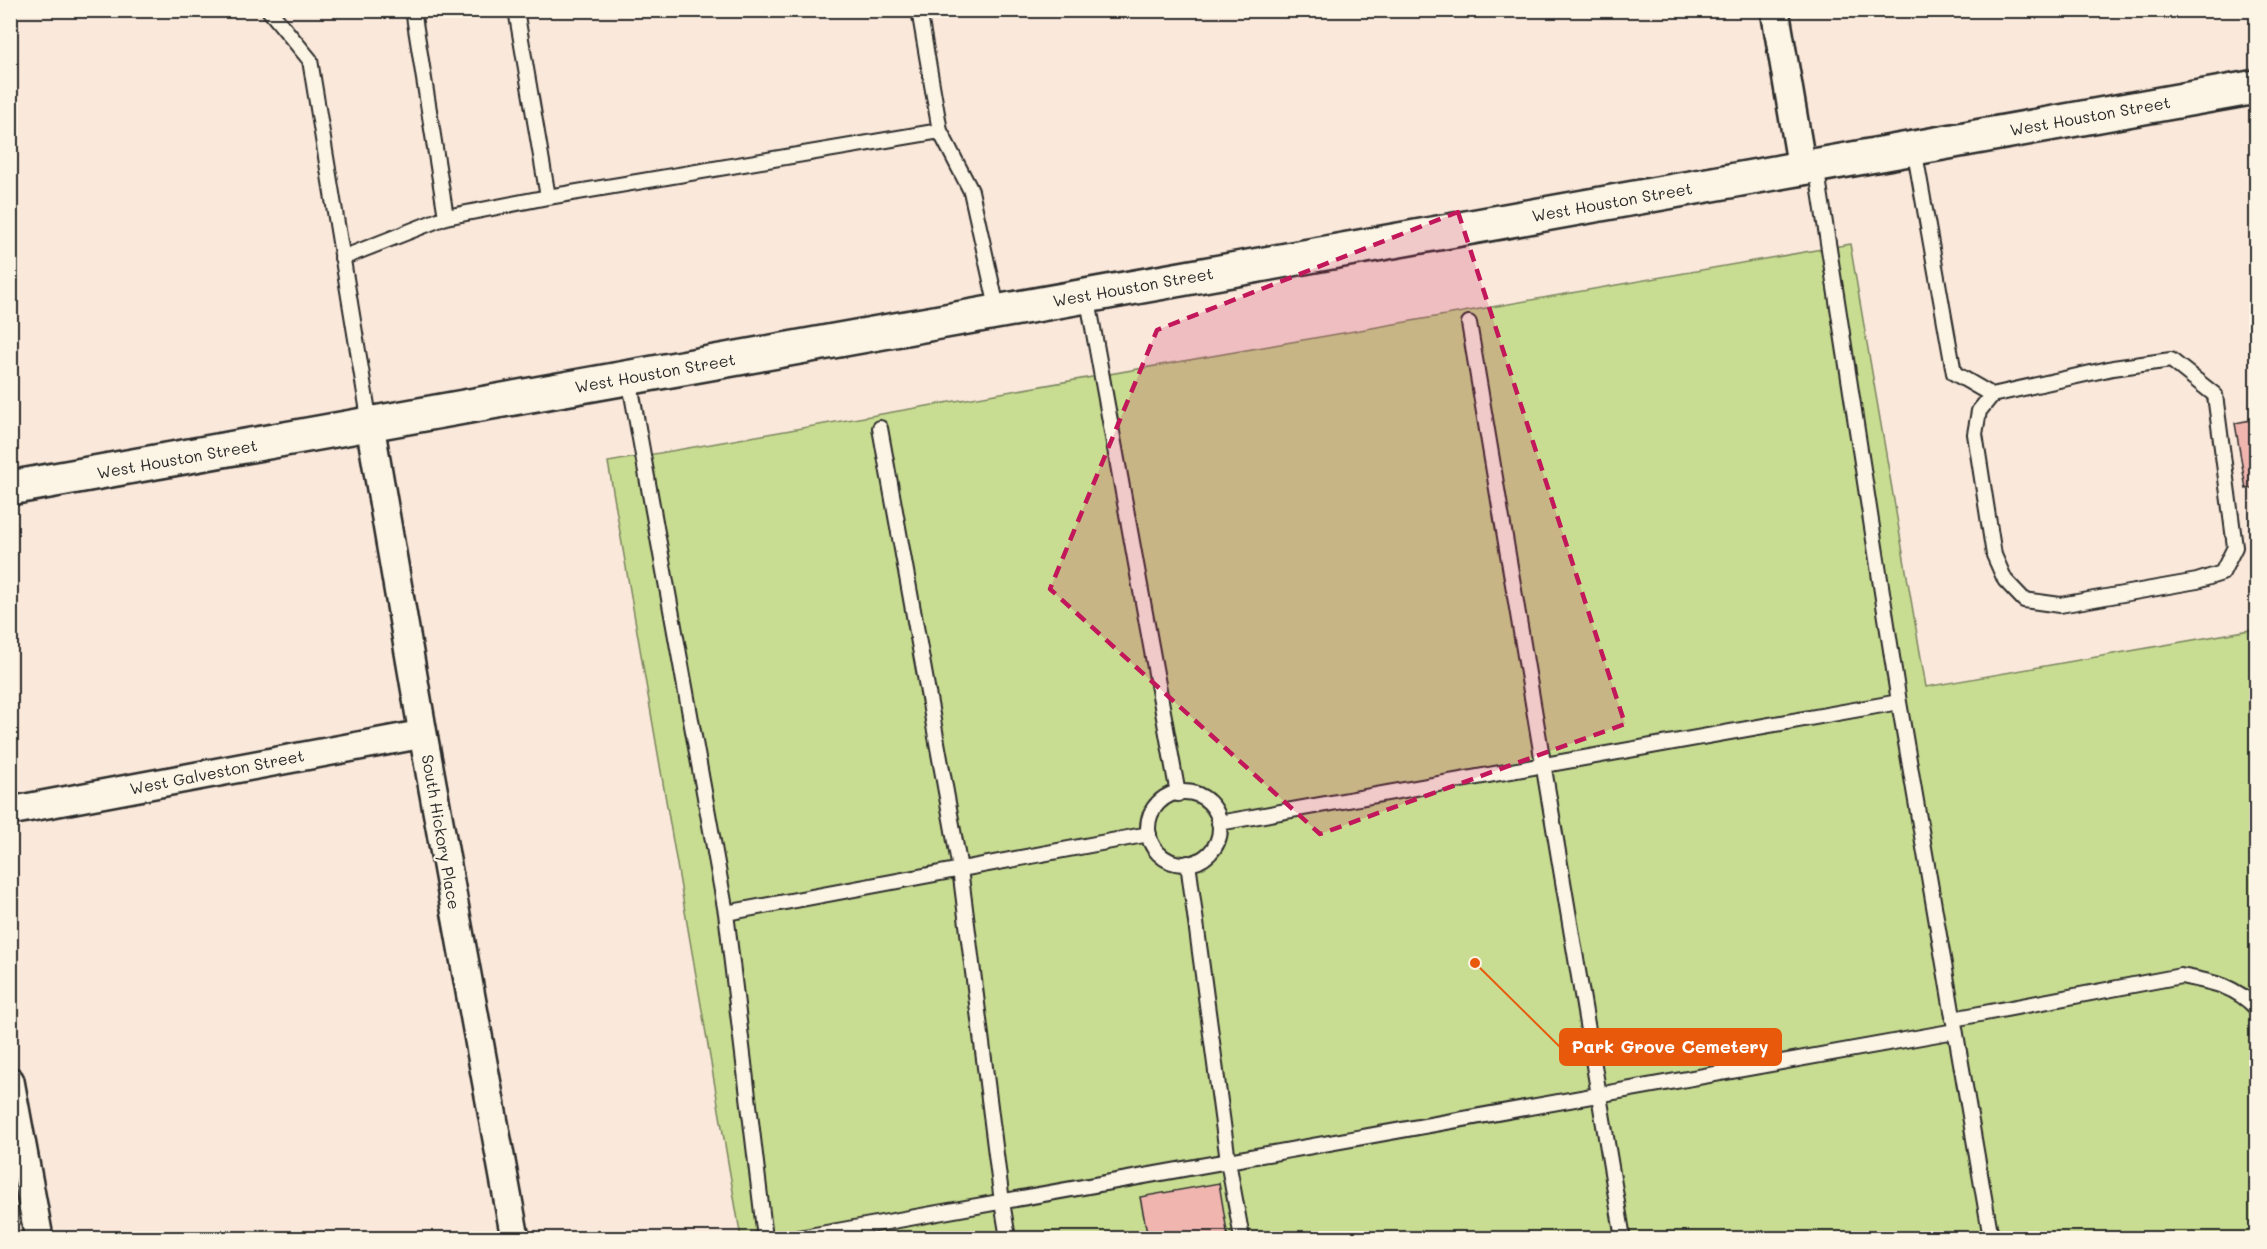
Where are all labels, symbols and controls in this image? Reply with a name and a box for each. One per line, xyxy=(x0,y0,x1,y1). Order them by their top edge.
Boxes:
street label: West Houston Street xyxy=(2008,91,2172,140)
street label: West Houston Street xyxy=(1530,177,1694,226)
street label: West Houston Street xyxy=(1051,262,1215,311)
street label: West Houston Street xyxy=(573,348,737,397)
street label: West Houston Street xyxy=(95,434,259,483)
street label: West Galveston Street xyxy=(128,744,306,799)
street label: South Hickory Place xyxy=(418,753,465,911)
callout: Park Grove Cemetery xyxy=(1560,1029,1781,1065)
text: Park Grove Cemetery xyxy=(1572,1034,1769,1058)

